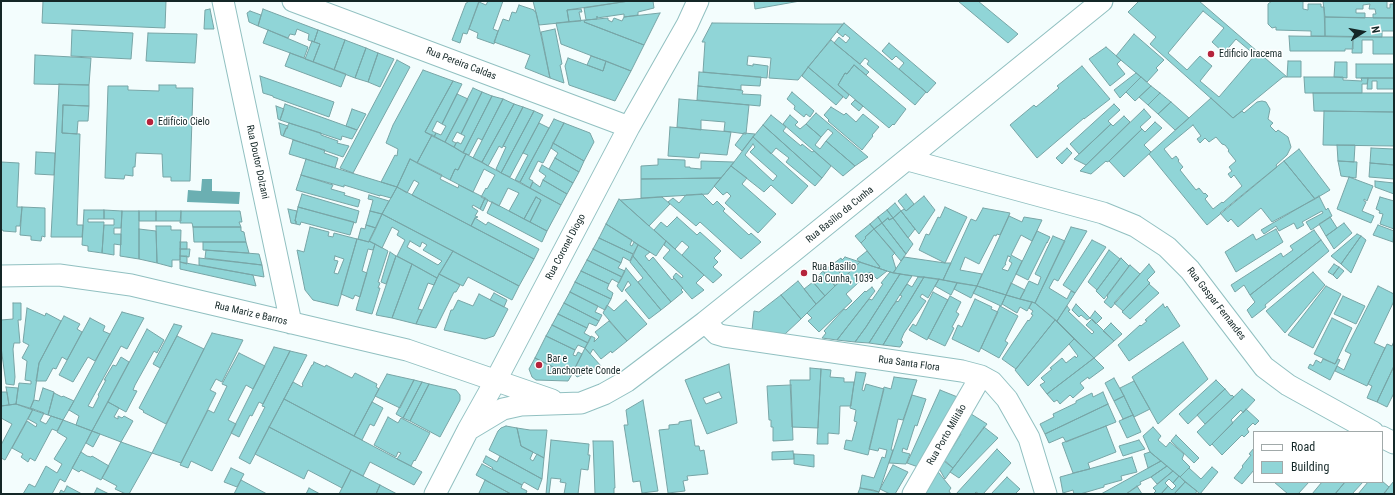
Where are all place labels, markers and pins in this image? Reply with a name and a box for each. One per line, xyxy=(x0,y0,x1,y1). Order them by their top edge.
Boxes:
place label: Edificio Iracema xyxy=(1219,48,1282,60)
marker: Edificio Iracema xyxy=(1206,49,1216,59)
place label: Edifício Cielo xyxy=(158,116,210,128)
marker: Edifício Cielo xyxy=(145,117,155,127)
place label: Rua Basílio Da Cunha, 1039 xyxy=(812,261,874,284)
marker: Rua Basílio Da Cunha, 1039 xyxy=(799,268,809,278)
place label: Bar e Lanchonete Conde xyxy=(547,353,621,376)
marker: Bar e Lanchonete Conde xyxy=(534,360,544,370)

